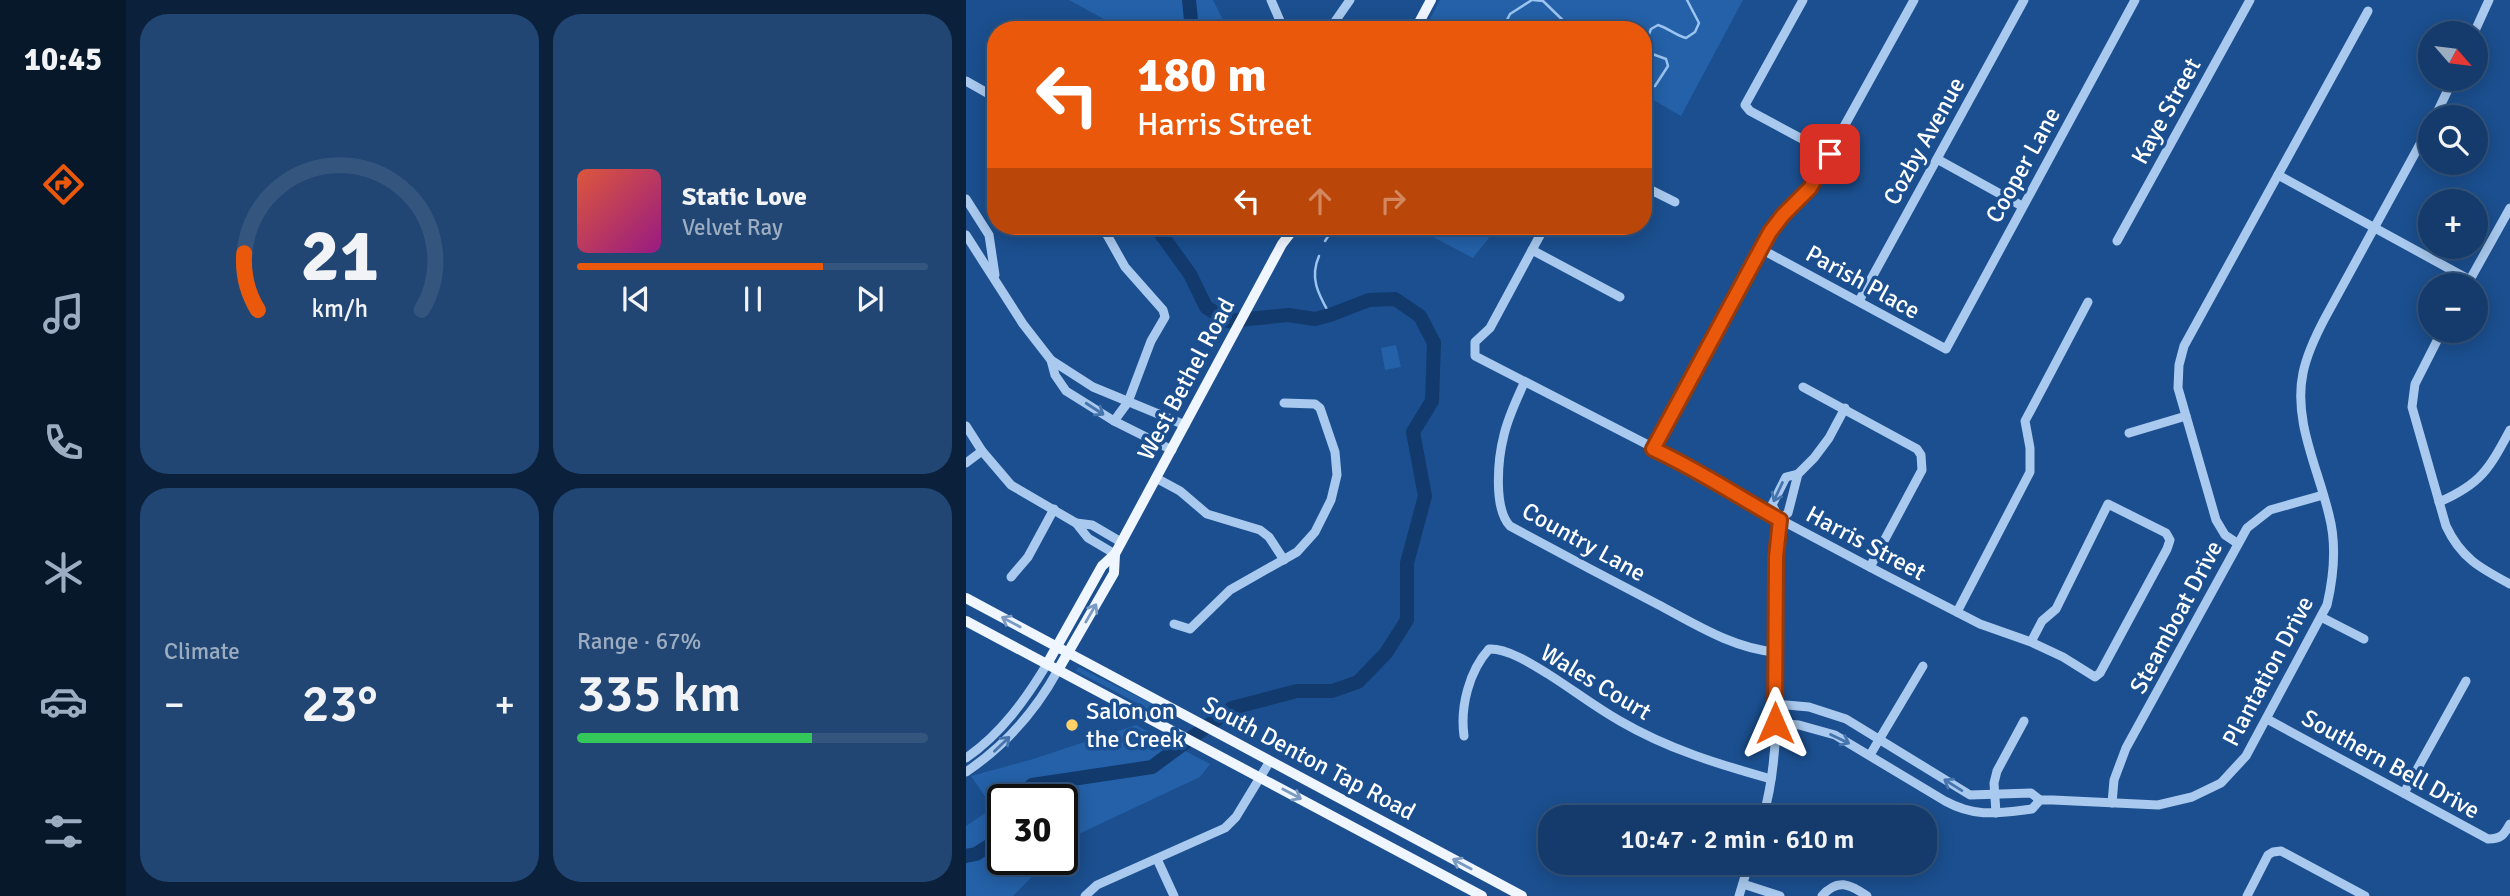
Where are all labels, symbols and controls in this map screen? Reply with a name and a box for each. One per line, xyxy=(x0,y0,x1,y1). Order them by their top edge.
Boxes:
north arrow xyxy=(2418,21,2488,91)
map controls xyxy=(2418,21,2488,343)
text: 10:45 xyxy=(24,40,102,79)
text: 180 m xyxy=(1137,45,1267,105)
icon: left xyxy=(1022,49,1113,140)
street label: Kaye Street xyxy=(2125,53,2207,169)
street label: Cozby Avenue xyxy=(1877,72,1971,210)
street label: Cooper Lane xyxy=(1979,102,2067,228)
text: Harris Street xyxy=(1137,105,1312,144)
button: search xyxy=(2418,105,2488,175)
pin xyxy=(1800,124,1860,184)
icon: arrive xyxy=(1811,135,1849,173)
icon: directions xyxy=(39,160,88,209)
text: Static Love xyxy=(682,181,807,213)
icon: left xyxy=(1228,182,1266,220)
icon: ahead xyxy=(1301,182,1339,220)
icon: right xyxy=(1374,182,1412,220)
button: + xyxy=(2418,189,2488,259)
text: 21 xyxy=(300,212,379,301)
text: Velvet Ray xyxy=(682,213,783,242)
street label: Parish Place xyxy=(1801,238,1925,326)
button: − xyxy=(2418,273,2488,343)
icon: previous xyxy=(617,280,655,318)
icon: pause xyxy=(734,280,772,318)
icon: next xyxy=(851,280,889,318)
icon: music xyxy=(39,289,88,338)
text: km/h xyxy=(311,293,368,324)
street label: West Bethel Road xyxy=(1131,293,1241,465)
one-way arrow xyxy=(1084,402,1104,416)
icon: phone xyxy=(39,418,88,467)
one-way arrow xyxy=(1771,481,1784,502)
street label: Country Lane xyxy=(1517,496,1651,588)
street label: Harris Street xyxy=(1801,499,1931,587)
street label: Steamboat Drive xyxy=(2123,535,2229,699)
icon: climate xyxy=(39,548,88,597)
street label: Plantation Drive xyxy=(2216,591,2320,751)
one-way arrow xyxy=(1084,604,1098,624)
one-way arrow xyxy=(1002,614,1022,628)
text: Range · 67% xyxy=(577,627,701,656)
text: Climate xyxy=(164,637,240,666)
street label: Wales Court xyxy=(1535,637,1657,727)
text: 335 km xyxy=(577,662,741,726)
text: 23° xyxy=(301,672,378,736)
icon: car xyxy=(39,677,88,726)
text: − xyxy=(164,681,185,728)
text: + xyxy=(494,681,515,728)
position arrow xyxy=(1738,686,1812,760)
street label: South Denton Tap Road xyxy=(1197,689,1421,827)
place label: Salon on the Creek xyxy=(1086,696,1184,754)
street label: Southern Bell Drive xyxy=(2297,703,2485,825)
marker: Salon on the Creek xyxy=(1064,717,1080,733)
one-way arrow xyxy=(1830,732,1850,746)
one-way arrow xyxy=(993,736,1010,753)
one-way arrow xyxy=(1944,777,1963,792)
speed limit sign: 30 xyxy=(987,784,1078,875)
one-way arrow xyxy=(1281,787,1301,801)
icon: filters xyxy=(39,807,88,856)
text: 10:47 · 2 min · 610 m xyxy=(1621,824,1854,856)
one-way arrow xyxy=(1452,857,1472,871)

